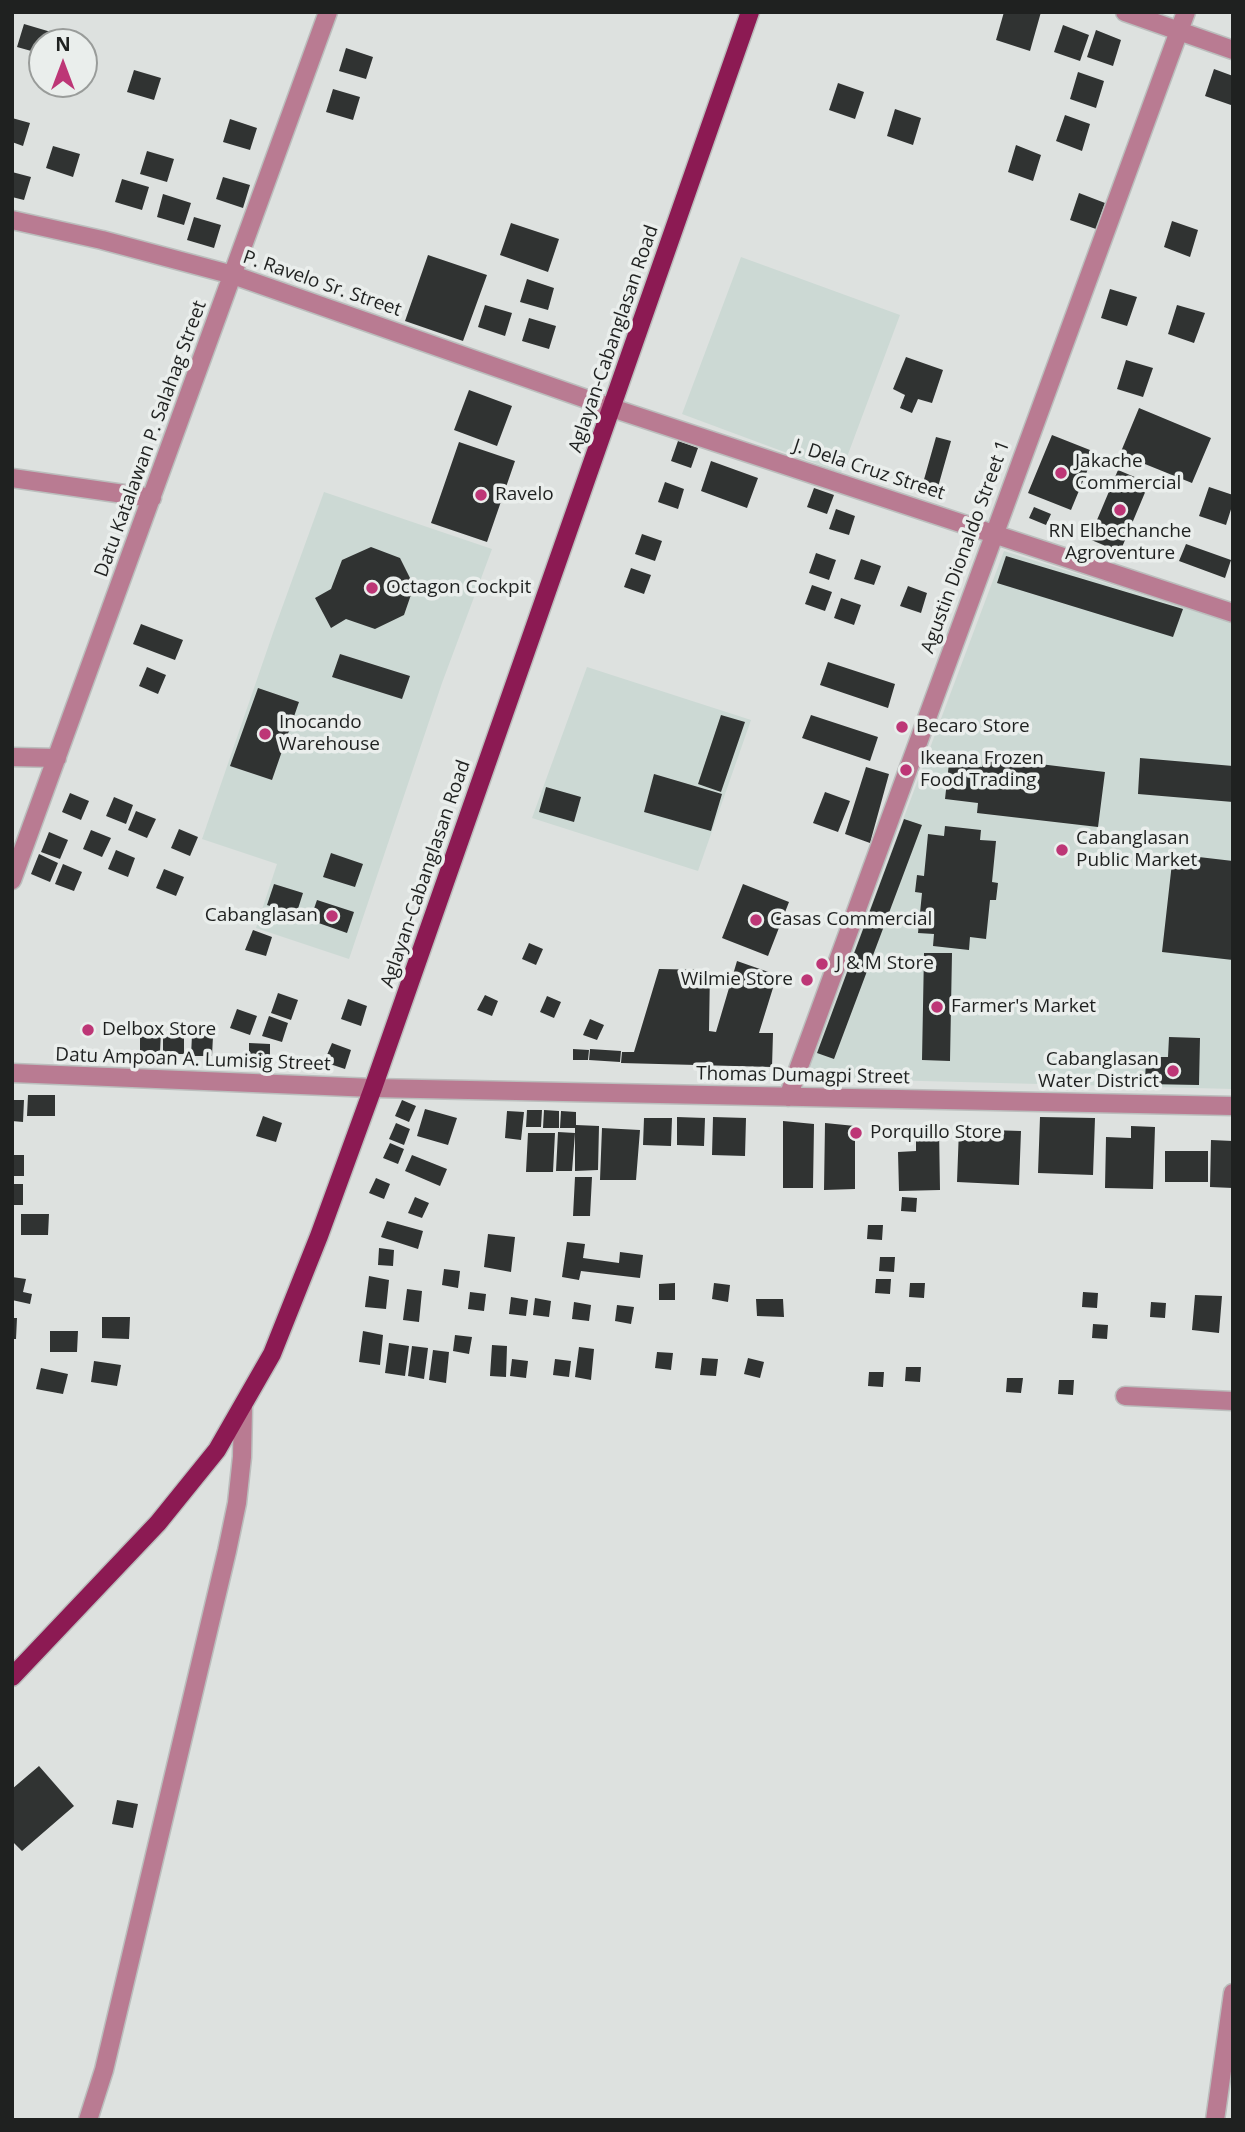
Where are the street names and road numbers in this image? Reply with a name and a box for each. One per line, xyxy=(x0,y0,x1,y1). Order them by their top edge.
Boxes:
street label: Aglayan-Cabanglasan Road xyxy=(564,222,664,456)
street label: P. Ravelo Sr. Street xyxy=(240,246,404,322)
street label: Datu Katalawan P. Salahag Street xyxy=(90,298,212,580)
street label: J. Dela Cruz Street xyxy=(790,435,948,505)
street label: Agustin Dionaldo Street 1 xyxy=(917,437,1015,657)
street label: Aglayan-Cabanglasan Road xyxy=(376,757,476,991)
street label: Datu Ampoan A. Lumisig Street xyxy=(55,1044,331,1076)
street label: Thomas Dumagpi Street xyxy=(696,1063,910,1089)

